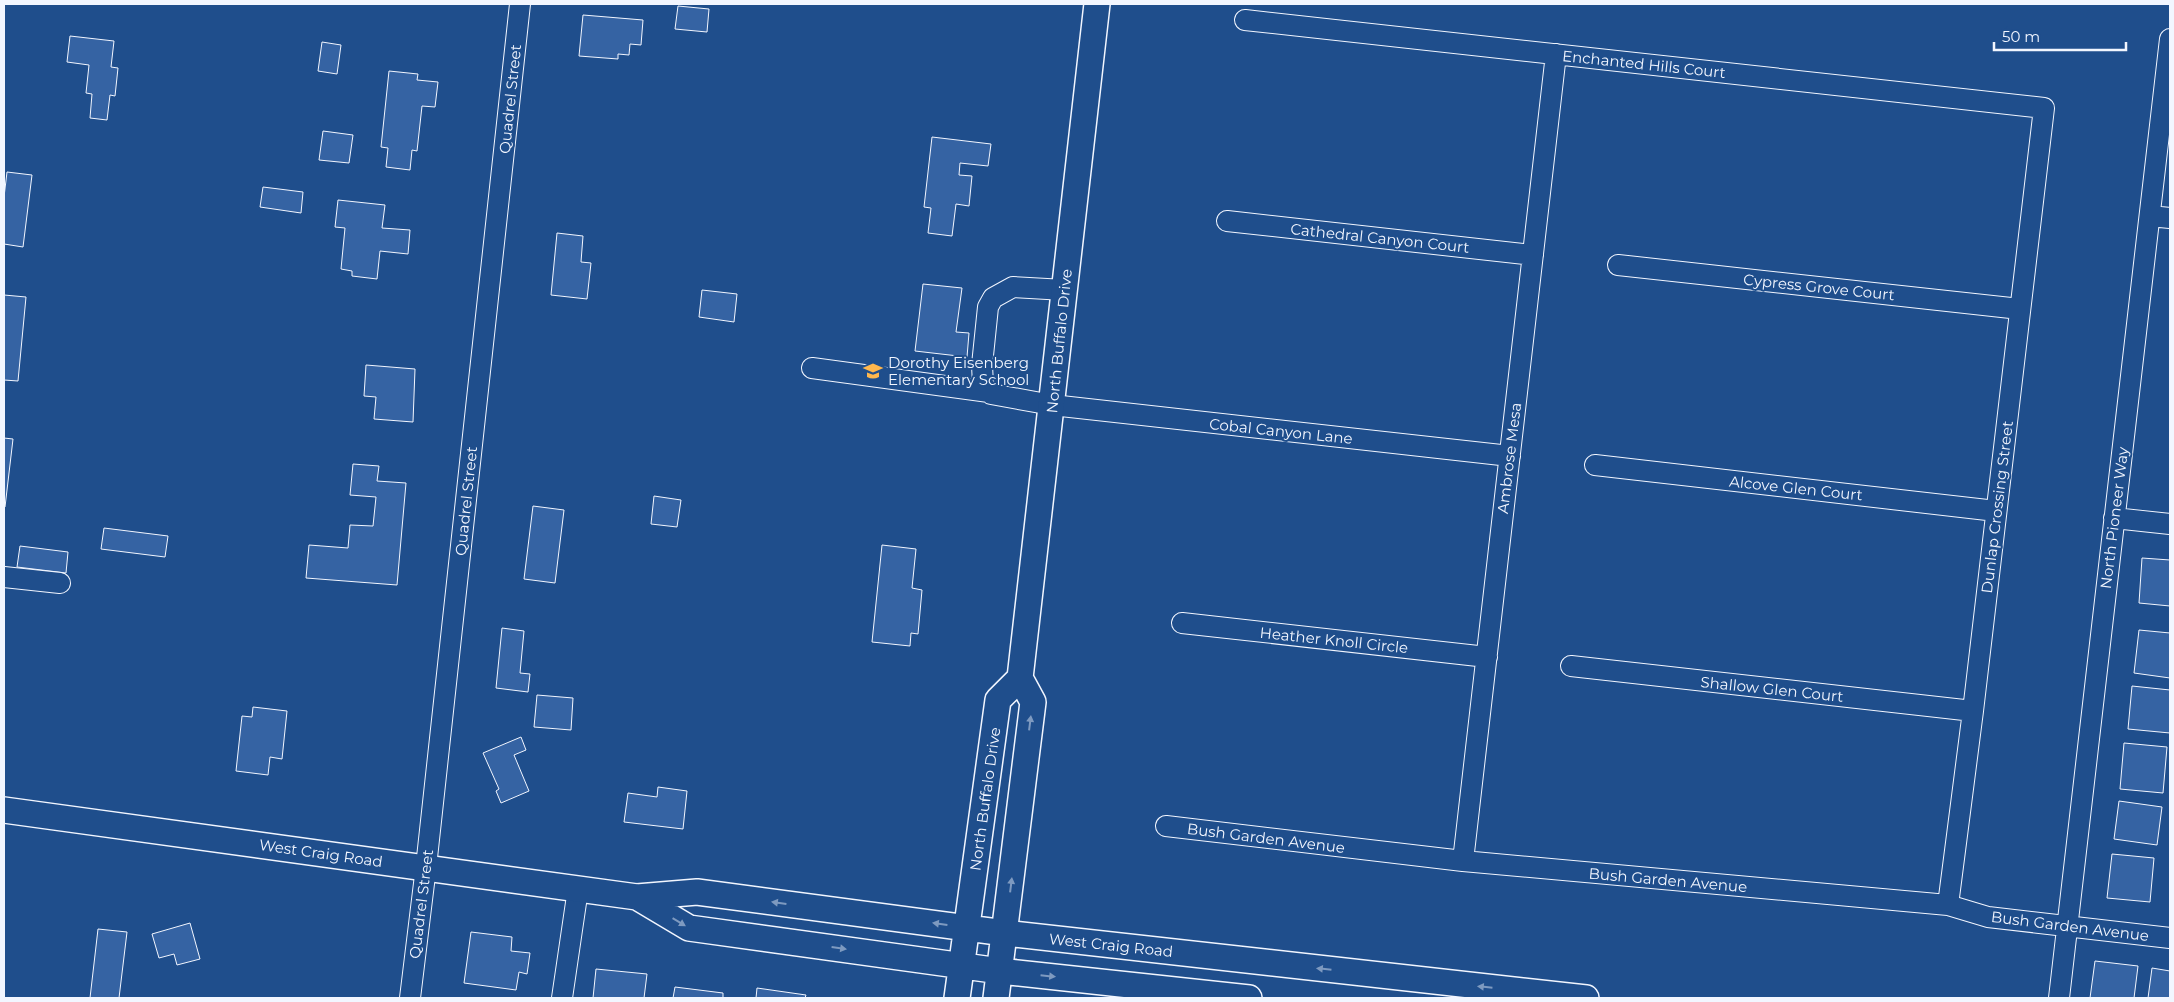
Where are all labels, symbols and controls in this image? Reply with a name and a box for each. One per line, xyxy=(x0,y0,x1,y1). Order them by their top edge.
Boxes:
scale bar xyxy=(1994,20,2126,52)
text: 50 m xyxy=(2002,27,2040,46)
street label: Quadrel Street xyxy=(495,43,525,155)
street label: Enchanted Hills Court xyxy=(1561,46,1727,82)
street label: Cathedral Canyon Court xyxy=(1290,219,1470,257)
street label: North Buffalo Drive xyxy=(1042,268,1076,414)
street label: Cypress Grove Court xyxy=(1742,270,1896,304)
place label: Dorothy Eisenberg Elementary School xyxy=(888,353,1029,389)
school or university icon: Dorothy Eisenberg Elementary School xyxy=(862,360,884,382)
street label: Ambrose Mesa xyxy=(1493,401,1525,515)
street label: Cobal Canyon Lane xyxy=(1208,414,1354,448)
street label: Dunlap Crossing Street xyxy=(1977,420,2017,594)
street label: Quadrel Street xyxy=(451,445,481,557)
street label: North Pioneer Way xyxy=(2096,445,2132,590)
street label: Alcove Glen Court xyxy=(1728,472,1864,504)
street label: Heather Knoll Circle xyxy=(1259,623,1409,657)
street label: Shallow Glen Court xyxy=(1700,672,1844,706)
one-way arrow xyxy=(1026,715,1034,731)
street label: North Buffalo Drive xyxy=(966,726,1004,872)
street label: Bush Garden Avenue xyxy=(1186,819,1346,857)
street label: West Craig Road xyxy=(258,835,384,871)
street label: Quadrel Street xyxy=(405,848,437,960)
street label: Bush Garden Avenue xyxy=(1588,864,1748,896)
one-way arrow xyxy=(1007,876,1015,892)
one-way arrow xyxy=(770,898,786,906)
street label: Bush Garden Avenue xyxy=(1990,907,2150,945)
one-way arrow xyxy=(672,918,687,926)
one-way arrow xyxy=(931,920,947,928)
street label: West Craig Road xyxy=(1048,929,1174,961)
one-way arrow xyxy=(831,945,847,953)
one-way arrow xyxy=(1315,965,1331,973)
one-way arrow xyxy=(1041,972,1057,980)
one-way arrow xyxy=(1477,983,1493,991)

